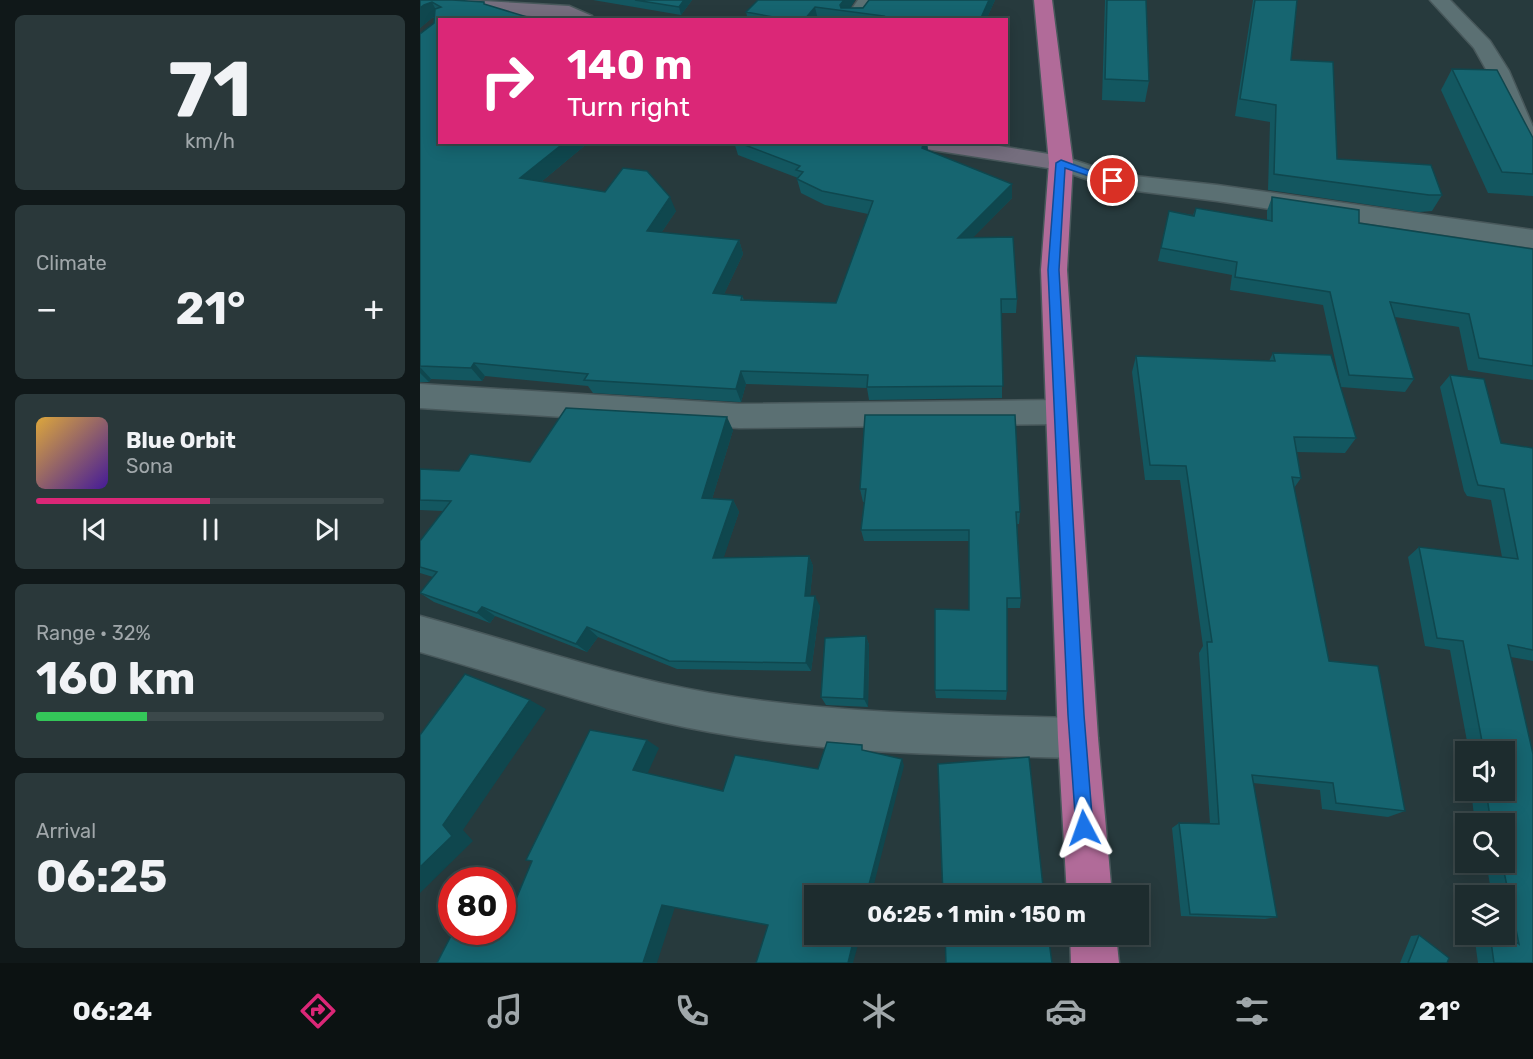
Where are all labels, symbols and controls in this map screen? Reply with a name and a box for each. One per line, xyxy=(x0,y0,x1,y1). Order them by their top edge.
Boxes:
text: 140 m xyxy=(567,40,693,90)
icon: right xyxy=(468,42,546,120)
text: 71 xyxy=(168,43,252,136)
text: Turn right xyxy=(567,91,690,123)
text: km/h xyxy=(185,129,235,153)
pin xyxy=(1087,155,1138,206)
icon: arrive xyxy=(1096,164,1129,197)
text: Climate xyxy=(36,251,107,275)
text: 21° xyxy=(175,282,246,335)
text: − xyxy=(36,289,57,328)
text: + xyxy=(363,289,384,328)
text: Blue Orbit xyxy=(126,427,236,454)
text: Sona xyxy=(126,454,173,478)
icon: previous xyxy=(78,513,111,546)
icon: pause xyxy=(194,513,227,546)
icon: next xyxy=(310,513,343,546)
text: Range · 32% xyxy=(36,621,151,645)
text: 160 km xyxy=(36,652,195,705)
map controls xyxy=(1455,741,1515,945)
button: sound xyxy=(1455,741,1515,801)
position arrow xyxy=(1052,796,1116,860)
button: search xyxy=(1455,813,1515,873)
text: Arrival xyxy=(36,819,96,843)
text: 06:25 xyxy=(36,850,167,903)
speed limit sign: 80 xyxy=(438,867,516,945)
button: layers xyxy=(1455,885,1515,945)
text: 06:25 · 1 min · 150 m xyxy=(867,901,1086,928)
icon: directions xyxy=(297,990,339,1032)
icon: music xyxy=(484,990,526,1032)
icon: phone xyxy=(671,990,713,1032)
icon: climate xyxy=(858,990,900,1032)
icon: car xyxy=(1045,990,1087,1032)
icon: filters xyxy=(1231,990,1273,1032)
text: 06:24 xyxy=(72,995,152,1027)
text: 21° xyxy=(1418,995,1460,1027)

